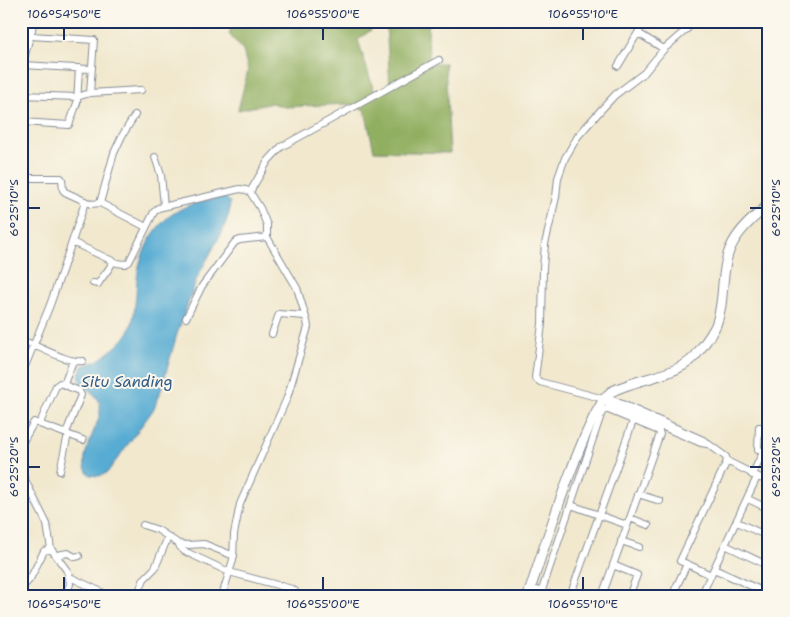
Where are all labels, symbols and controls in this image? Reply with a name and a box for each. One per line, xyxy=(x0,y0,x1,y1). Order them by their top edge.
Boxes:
text: 106°54'50"E xyxy=(27,6,101,22)
text: 106°55'00"E xyxy=(286,6,360,22)
text: 106°55'10"E xyxy=(548,6,618,22)
text: 6°25'10"S xyxy=(6,179,22,237)
text: 6°25'10"S xyxy=(768,179,784,237)
water label: Situ Sanding xyxy=(81,372,173,392)
text: 6°25'20"S xyxy=(6,436,22,497)
text: 6°25'20"S xyxy=(768,436,784,497)
text: 106°54'50"E xyxy=(27,596,101,612)
text: 106°55'00"E xyxy=(286,596,360,612)
text: 106°55'10"E xyxy=(548,596,618,612)

